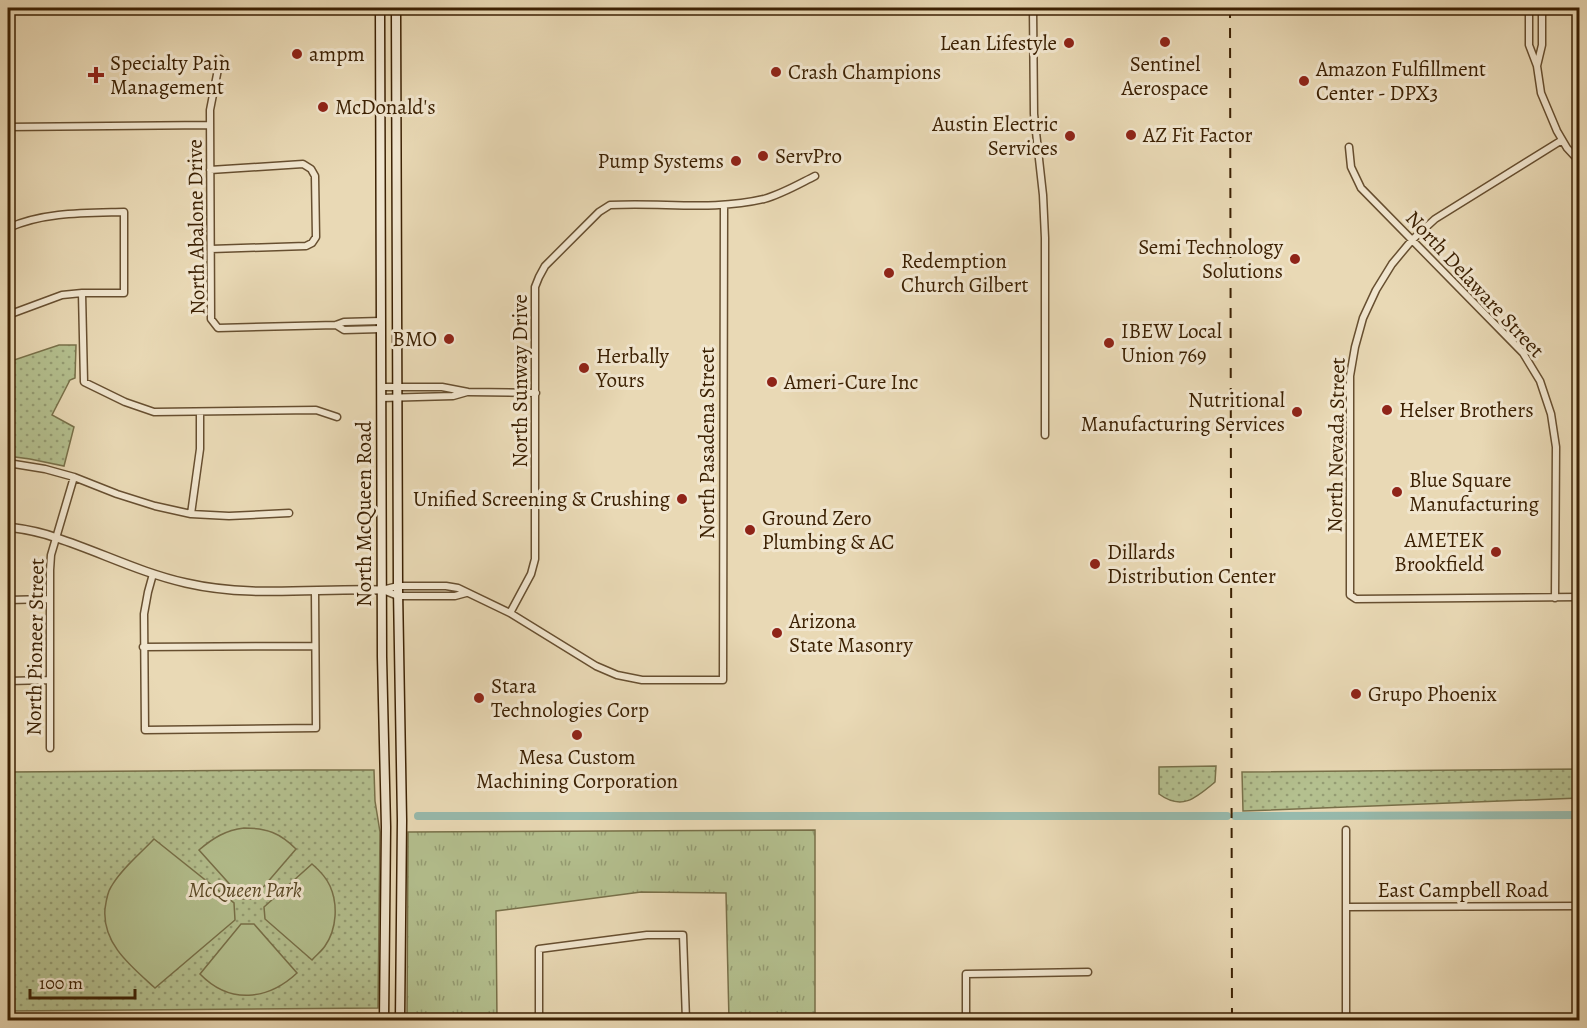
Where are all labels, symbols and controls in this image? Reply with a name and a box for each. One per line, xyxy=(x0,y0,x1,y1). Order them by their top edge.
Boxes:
place label: Lean Lifestyle xyxy=(940,29,1057,57)
marker: Sentinel Aerospace xyxy=(1158,35,1172,49)
marker: Lean Lifestyle xyxy=(1062,36,1076,50)
place label: ampm xyxy=(309,40,365,68)
marker: ampm xyxy=(290,47,304,61)
place label: Specialty Pain Management xyxy=(110,49,230,101)
place label: Sentinel Aerospace xyxy=(1121,50,1208,102)
place label: Amazon Fulfillment Center - DPX3 xyxy=(1315,55,1486,107)
place label: Crash Champions xyxy=(788,58,941,86)
marker: Crash Champions xyxy=(769,65,783,79)
marker: Specialty Pain Management xyxy=(87,66,105,84)
marker: Amazon Fulfillment Center - DPX3 xyxy=(1297,74,1311,88)
place label: McDonald's xyxy=(335,93,436,121)
marker: McDonald's xyxy=(316,100,330,114)
place label: Austin Electric Services xyxy=(931,110,1058,162)
place label: AZ Fit Factor xyxy=(1142,121,1253,149)
marker: AZ Fit Factor xyxy=(1124,128,1138,142)
marker: Austin Electric Services xyxy=(1063,129,1077,143)
street label: North Abalone Drive xyxy=(180,139,212,315)
place label: ServPro xyxy=(775,142,842,170)
place label: Pump Systems xyxy=(598,147,724,175)
marker: ServPro xyxy=(756,149,770,163)
marker: Pump Systems xyxy=(729,154,743,168)
street label: North Delaware Street xyxy=(1399,204,1551,364)
place label: Semi Technology Solutions xyxy=(1138,233,1284,285)
place label: Redemption Church Gilbert xyxy=(901,247,1029,299)
marker: Semi Technology Solutions xyxy=(1288,252,1302,266)
marker: Redemption Church Gilbert xyxy=(882,266,896,280)
street label: North Sunway Drive xyxy=(506,294,534,468)
place label: IBEW Local Union 769 xyxy=(1121,317,1222,369)
place label: BMO xyxy=(392,325,437,353)
marker: BMO xyxy=(442,332,456,346)
marker: IBEW Local Union 769 xyxy=(1102,336,1116,350)
place label: Herbally Yours xyxy=(595,342,670,394)
street label: North Pasadena Street xyxy=(693,347,721,539)
street label: North Nevada Street xyxy=(1320,357,1352,533)
marker: Herbally Yours xyxy=(577,361,591,375)
place label: Ameri-Cure Inc xyxy=(783,368,918,396)
marker: Ameri-Cure Inc xyxy=(765,375,779,389)
place label: Nutritional Manufacturing Services xyxy=(1081,386,1285,438)
place label: Helser Brothers xyxy=(1399,396,1534,424)
marker: Helser Brothers xyxy=(1380,403,1394,417)
marker: Nutritional Manufacturing Services xyxy=(1290,405,1304,419)
street label: North McQueen Road xyxy=(350,420,378,607)
place label: Blue Square Manufacturing xyxy=(1409,466,1539,518)
place label: Unified Screening & Crushing xyxy=(413,485,670,513)
marker: Blue Square Manufacturing xyxy=(1390,485,1404,499)
marker: Unified Screening & Crushing xyxy=(675,492,689,506)
place label: Ground Zero Plumbing & AC xyxy=(762,504,894,556)
marker: Ground Zero Plumbing & AC xyxy=(743,523,757,537)
place label: AMETEK Brookfield xyxy=(1394,526,1485,578)
place label: Dillards Distribution Center xyxy=(1107,538,1276,590)
marker: AMETEK Brookfield xyxy=(1489,545,1503,559)
marker: Dillards Distribution Center xyxy=(1088,557,1102,571)
street label: North Pioneer Street xyxy=(19,558,51,736)
place label: Arizona State Masonry xyxy=(788,607,913,659)
marker: Arizona State Masonry xyxy=(770,626,784,640)
place label: Stara Technologies Corp xyxy=(491,672,649,724)
place label: Grupo Phoenix xyxy=(1368,680,1497,708)
marker: Grupo Phoenix xyxy=(1349,687,1363,701)
marker: Stara Technologies Corp xyxy=(472,691,486,705)
marker: Mesa Custom Machining Corporation xyxy=(570,728,584,742)
place label: Mesa Custom Machining Corporation xyxy=(476,743,678,795)
park label: McQueen Park xyxy=(188,876,302,904)
street label: East Campbell Road xyxy=(1377,876,1549,904)
scale bar xyxy=(30,962,135,1000)
text: 100 m xyxy=(39,971,83,995)

